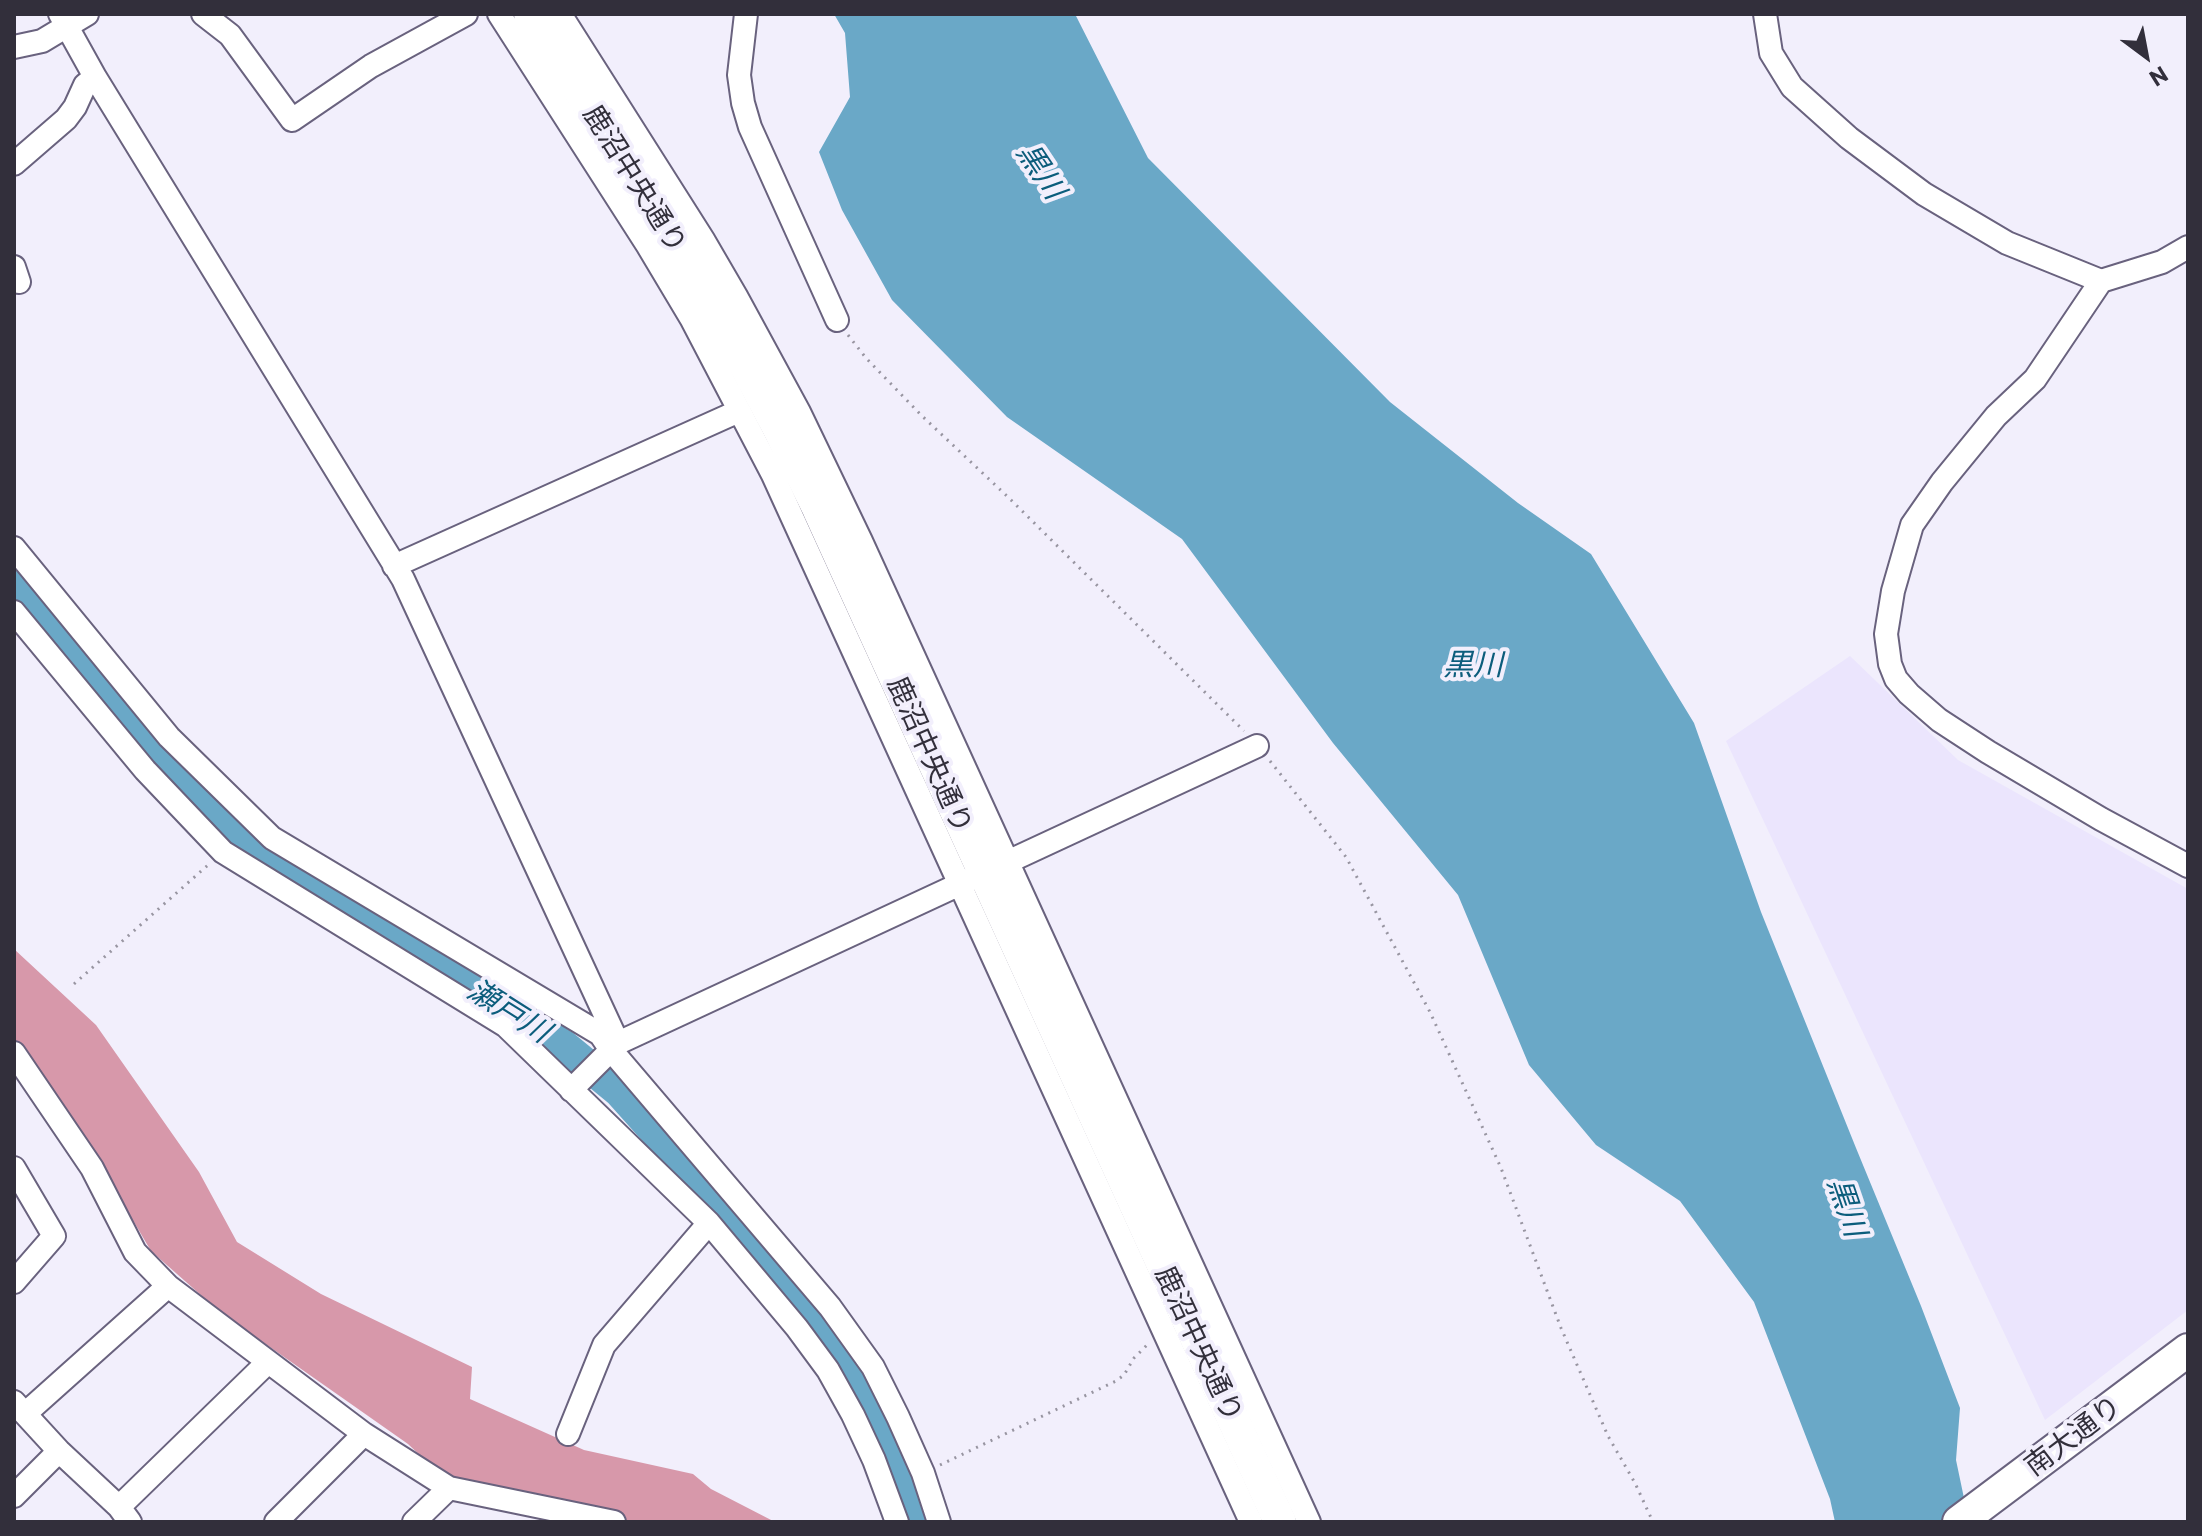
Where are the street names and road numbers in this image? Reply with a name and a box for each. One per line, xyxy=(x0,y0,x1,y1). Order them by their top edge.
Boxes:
street label: 鹿沼中央通り xyxy=(576,99,694,259)
street label: 鹿沼中央通り xyxy=(880,671,980,839)
street label: 鹿沼中央通り xyxy=(1148,1261,1250,1427)
street label: 南大通り xyxy=(2018,1389,2128,1483)

